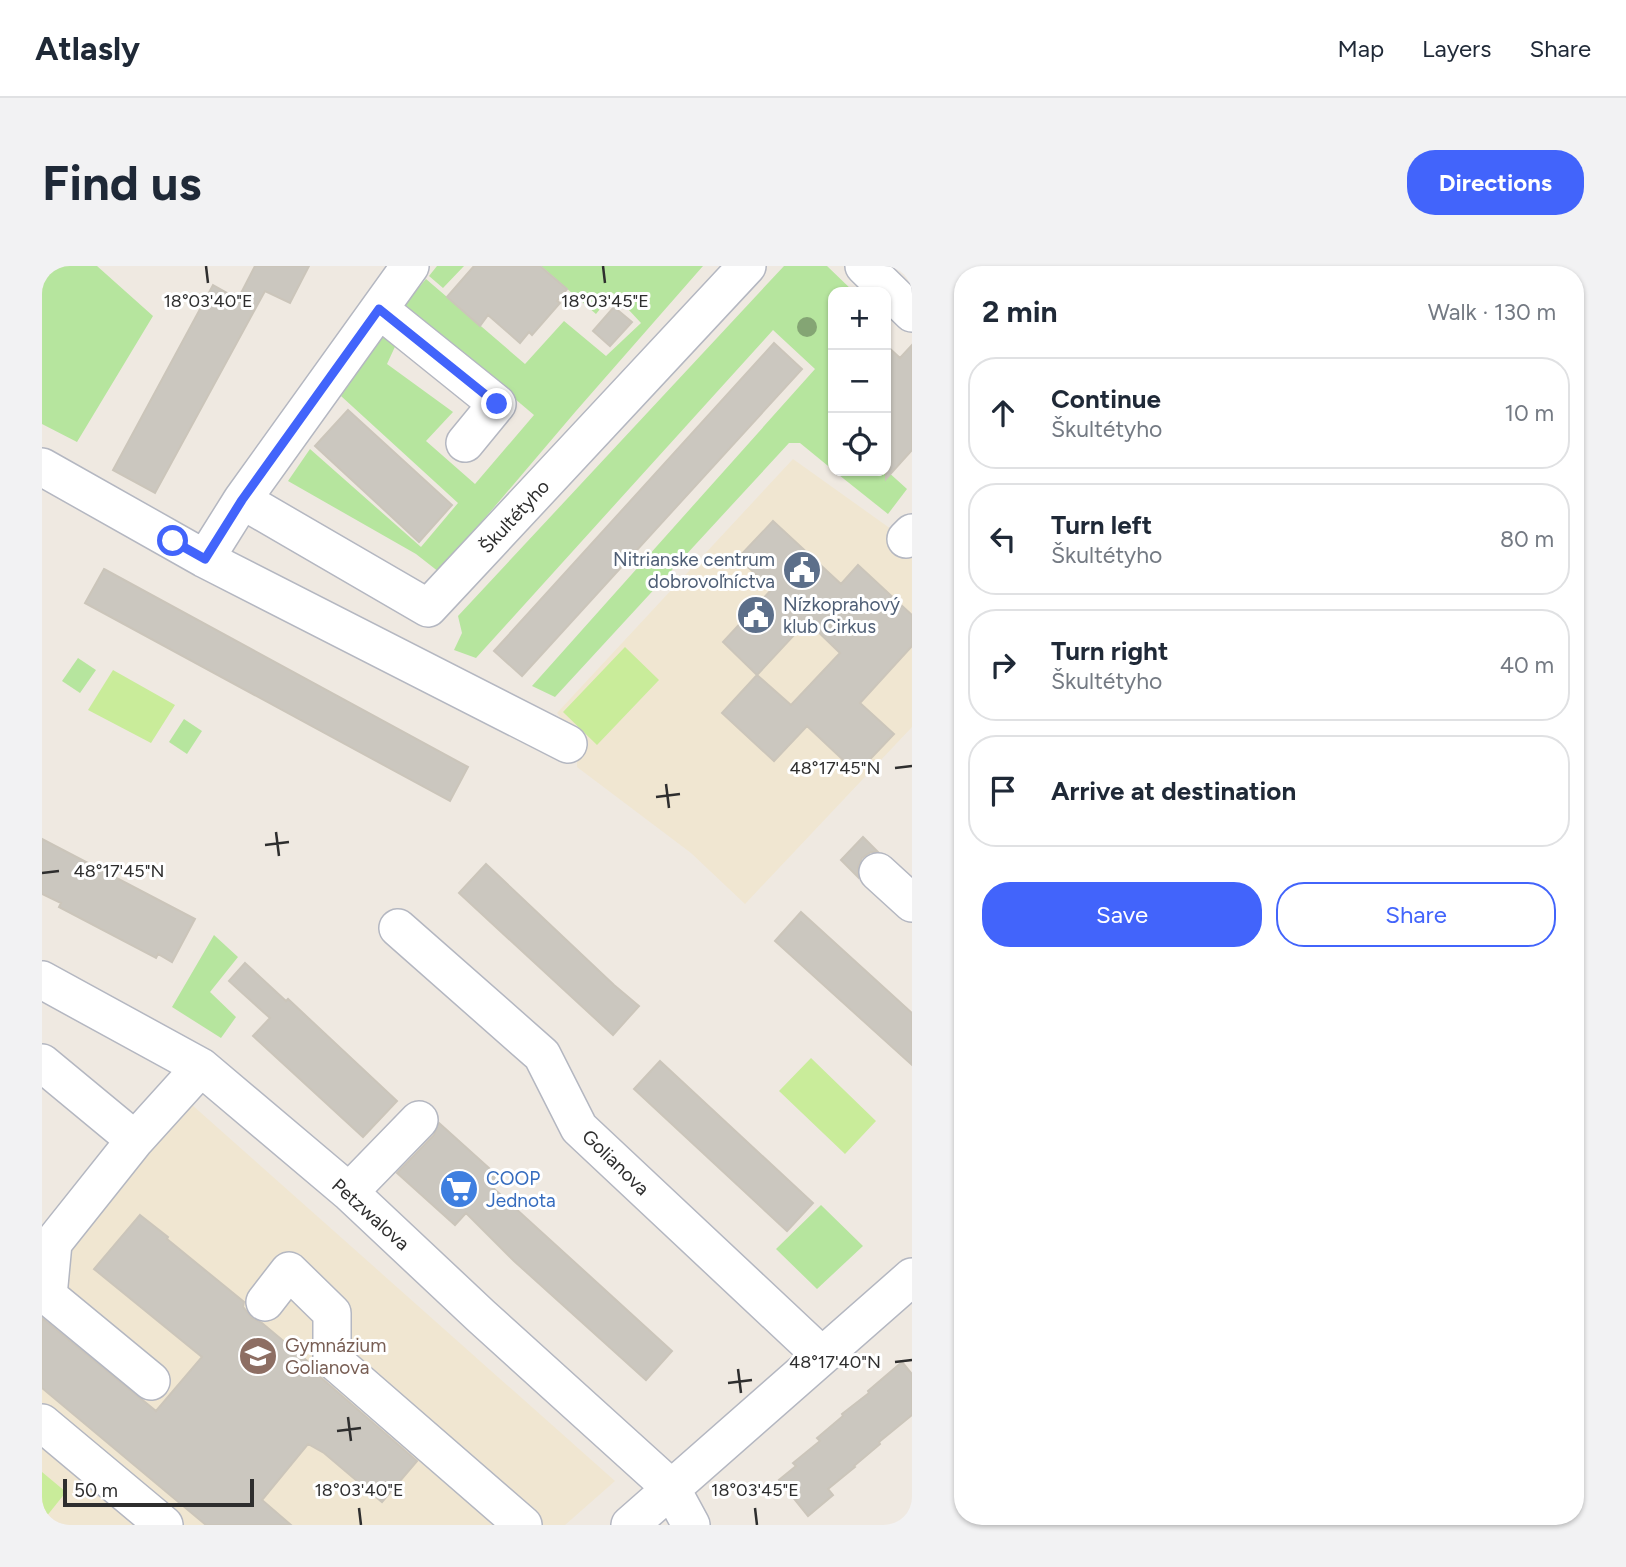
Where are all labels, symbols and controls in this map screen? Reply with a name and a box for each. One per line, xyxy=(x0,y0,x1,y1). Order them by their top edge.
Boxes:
text: Atlasly xyxy=(35,29,140,68)
text: Map xyxy=(1337,34,1384,63)
text: Layers xyxy=(1422,34,1491,63)
text: Share xyxy=(1529,34,1591,63)
button: Directions xyxy=(1407,150,1584,215)
text: Find us xyxy=(42,153,201,212)
map controls xyxy=(828,287,891,476)
button: + xyxy=(828,287,891,350)
text: 18°03'40"E xyxy=(163,290,253,312)
text: 18°03'45"E xyxy=(561,290,649,312)
text: 2 min xyxy=(982,293,1058,330)
text: Walk · 130 m xyxy=(1428,298,1556,326)
button: − xyxy=(828,350,891,413)
text: Continue xyxy=(1051,383,1161,415)
route end xyxy=(481,388,512,419)
icon: ahead xyxy=(984,394,1022,432)
text: 10 m xyxy=(1505,399,1554,427)
button: locate xyxy=(828,413,891,476)
text: Škultétyho xyxy=(1051,415,1162,443)
street label: Škultétyho xyxy=(475,475,554,558)
text: Turn left xyxy=(1051,509,1152,541)
icon: left xyxy=(984,520,1022,558)
route start xyxy=(157,525,188,556)
text: 80 m xyxy=(1500,525,1554,553)
text: Škultétyho xyxy=(1051,541,1162,569)
place label: Nitrianske centrum dobrovoľníctva xyxy=(613,548,775,593)
public building icon: Nitrianske centrum dobrovoľníctva xyxy=(781,549,823,591)
place label: Nízkoprahový klub Cirkus xyxy=(783,593,900,638)
public building icon: Nízkoprahový klub Cirkus xyxy=(735,594,777,636)
text: Turn right xyxy=(1051,635,1168,667)
icon: right xyxy=(984,646,1022,684)
text: 40 m xyxy=(1500,651,1554,679)
text: Škultétyho xyxy=(1051,667,1162,695)
text: 48°17'45"N xyxy=(790,757,880,779)
icon: arrive xyxy=(984,772,1022,810)
text: Arrive at destination xyxy=(1051,775,1296,807)
text: 48°17'45"N xyxy=(74,860,164,882)
button: Save xyxy=(982,882,1262,947)
button: Share xyxy=(1276,882,1556,947)
street label: Golianova xyxy=(577,1125,654,1200)
place label: COOP Jednota xyxy=(486,1167,556,1212)
supermarket icon: COOP Jednota xyxy=(438,1168,480,1210)
street label: Petzwalova xyxy=(327,1174,414,1255)
place label: Gymnázium Golianova xyxy=(285,1334,386,1379)
school or university icon: Gymnázium Golianova xyxy=(237,1335,279,1377)
text: 48°17'40"N xyxy=(789,1351,881,1373)
scale bar xyxy=(63,1476,254,1508)
text: 50 m xyxy=(74,1479,118,1502)
text: 18°03'40"E xyxy=(314,1479,404,1501)
text: 18°03'45"E xyxy=(711,1479,799,1501)

